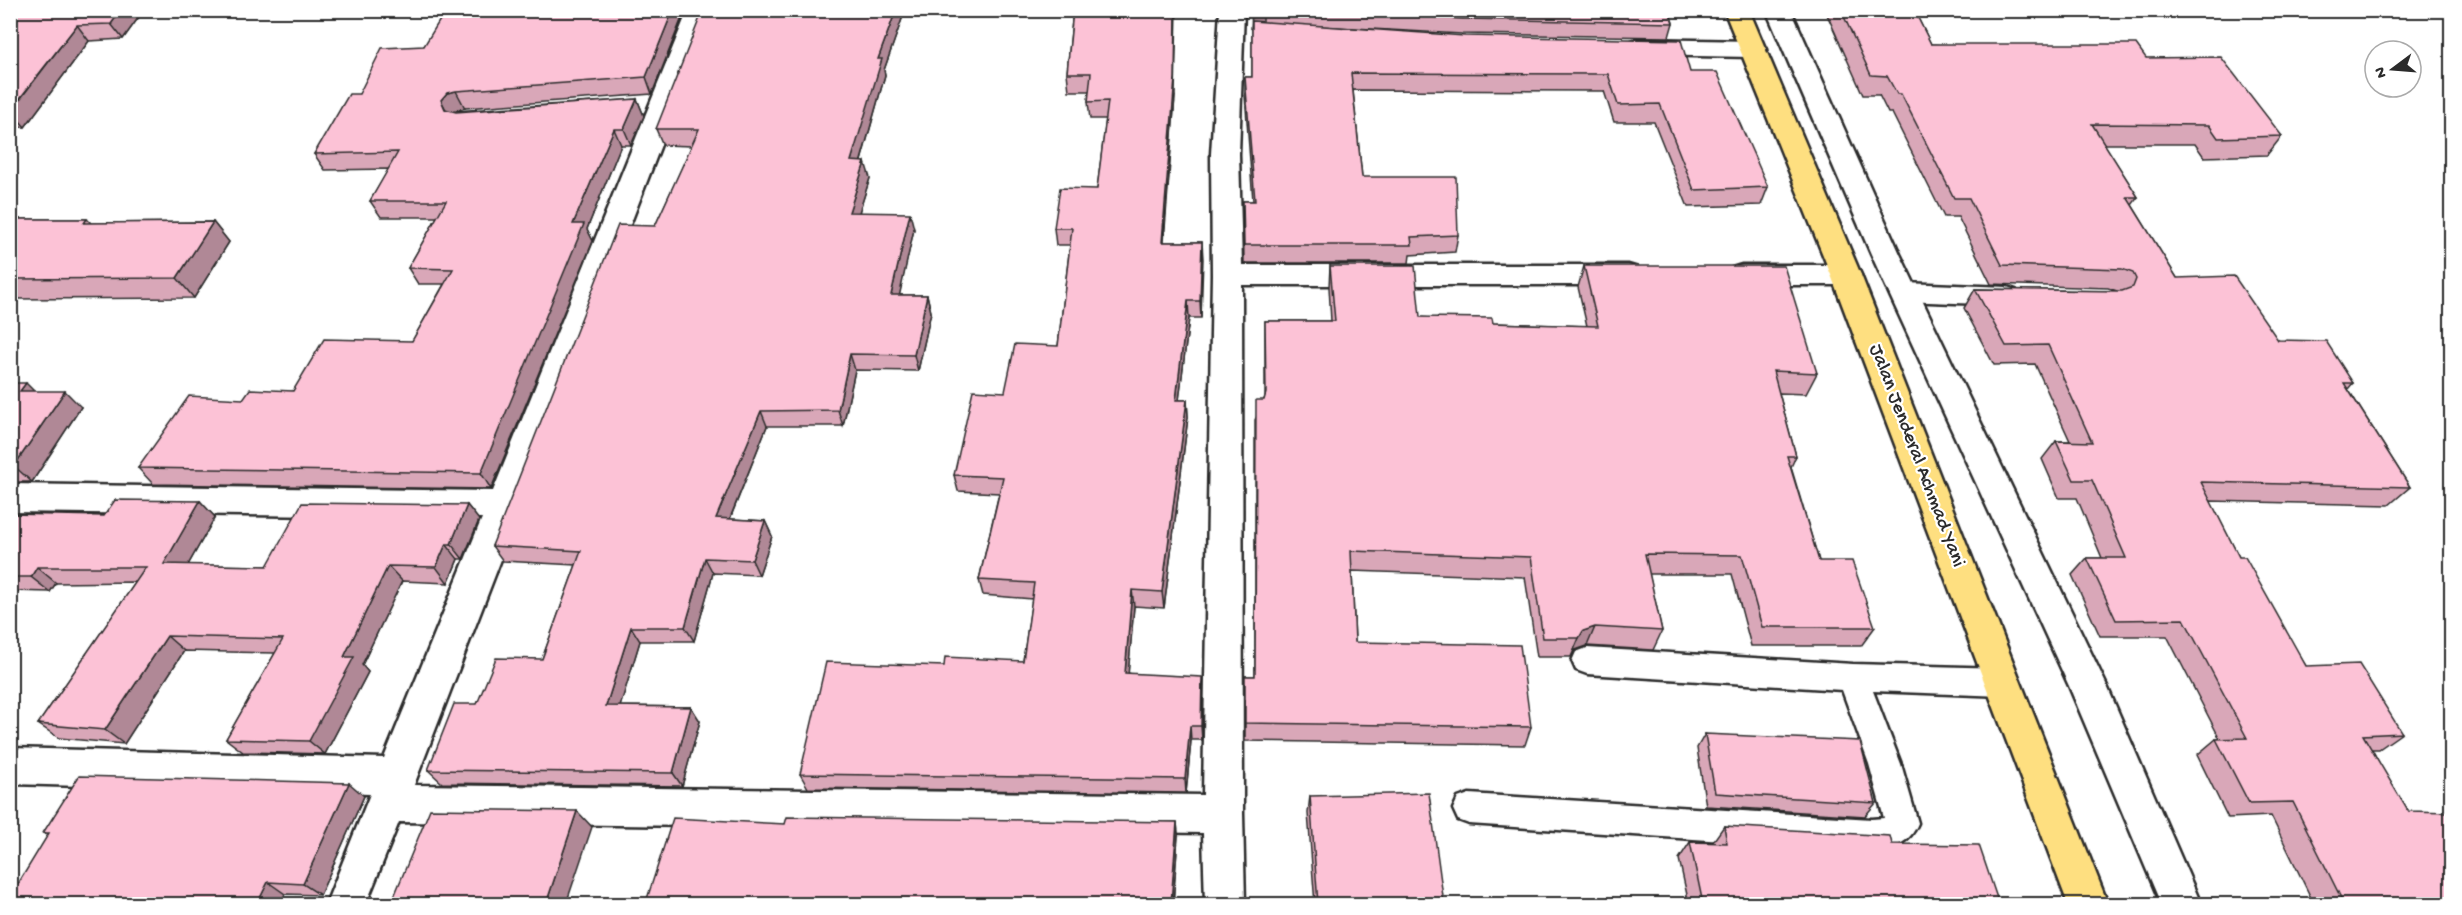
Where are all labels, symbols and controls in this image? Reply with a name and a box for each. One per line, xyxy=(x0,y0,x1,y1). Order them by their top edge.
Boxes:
north arrow xyxy=(2363,39,2423,99)
text: N xyxy=(2371,64,2393,80)
street label: Jalan Jenderal Achmad Yani xyxy=(1863,341,1969,571)

